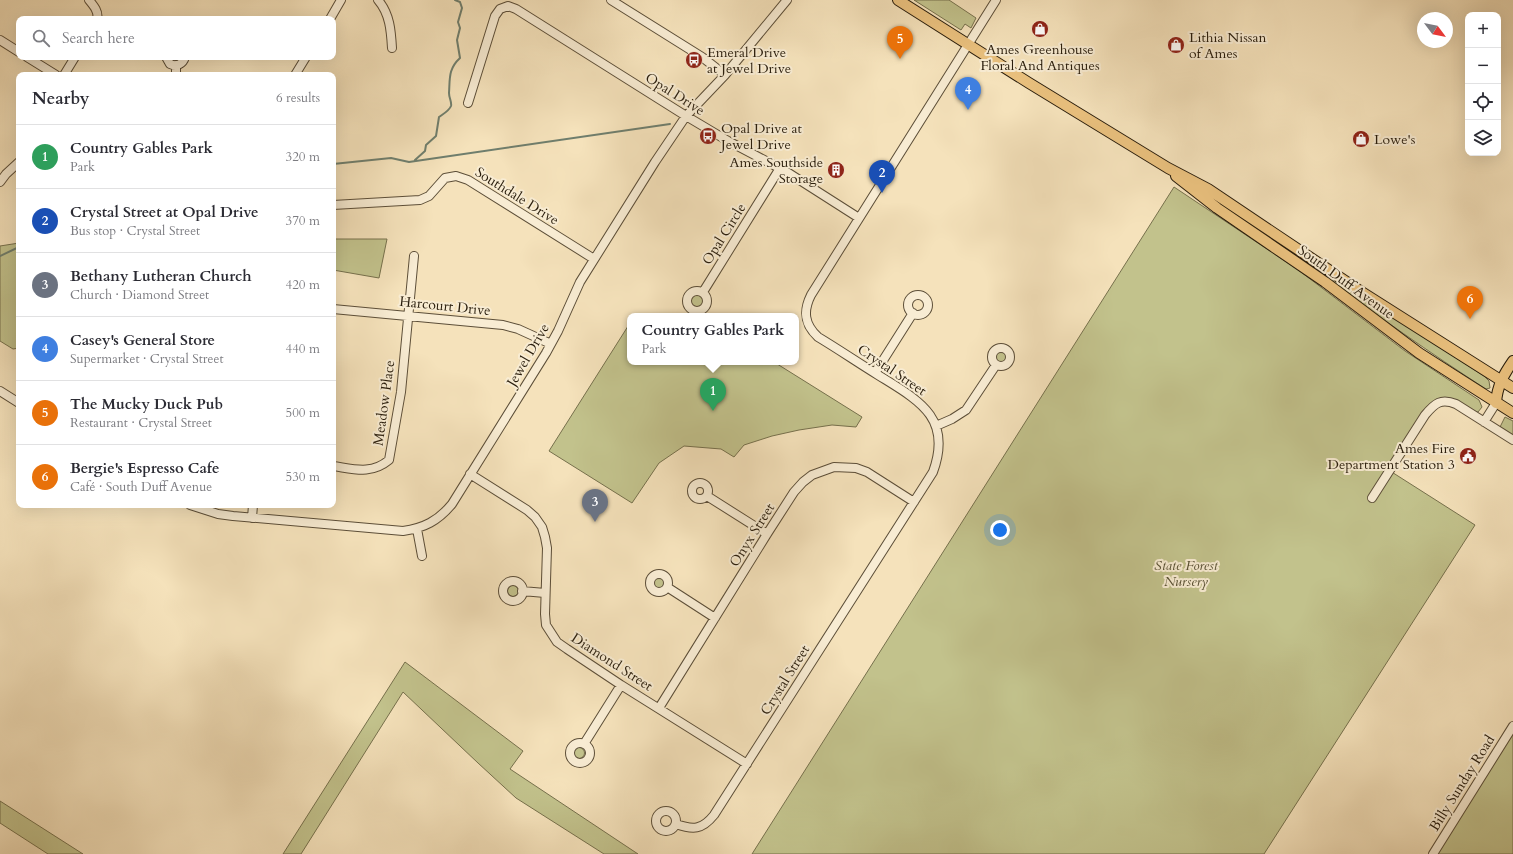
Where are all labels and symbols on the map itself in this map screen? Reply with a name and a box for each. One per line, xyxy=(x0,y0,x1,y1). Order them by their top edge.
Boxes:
north arrow xyxy=(1417,12,1453,48)
shop icon: Ames Greenhouse Floral And Antiques xyxy=(1030,19,1050,39)
pin: 5 xyxy=(887,26,913,59)
place label: Lithia Nissan of Ames xyxy=(1189,28,1267,63)
shop icon: Lithia Nissan of Ames xyxy=(1166,35,1186,55)
place label: Ames Greenhouse Floral And Antiques xyxy=(980,40,1100,75)
place label: Emeral Drive at Jewel Drive xyxy=(707,43,791,78)
bus stop icon: Emeral Drive at Jewel Drive xyxy=(684,50,704,70)
street label: Opal Drive xyxy=(642,68,708,120)
pin: 4 xyxy=(955,77,981,110)
place label: Opal Drive at Jewel Drive xyxy=(719,119,803,154)
bus stop icon: Opal Drive at Jewel Drive xyxy=(698,126,718,146)
shop icon: Lowe's xyxy=(1351,129,1371,149)
place label: Lowe's xyxy=(1374,130,1416,149)
place label: Ames Southside Storage xyxy=(730,153,823,188)
building icon: Ames Southside Storage xyxy=(826,160,846,180)
pin: 2 xyxy=(869,160,895,193)
street label: Southdale Drive xyxy=(472,163,562,229)
street label: Opal Circle xyxy=(698,200,750,268)
street label: South Duff Avenue xyxy=(1294,241,1398,323)
pin: 6 xyxy=(1457,286,1483,319)
street label: Harcourt Drive xyxy=(398,292,492,320)
street label: Jewel Drive xyxy=(501,320,554,392)
street label: Crystal Street xyxy=(854,340,931,400)
street label: Meadow Place xyxy=(369,359,399,447)
pin: 1 xyxy=(700,378,726,411)
place label: Ames Fire Department Station 3 xyxy=(1328,439,1455,474)
public building icon: Ames Fire Department Station 3 xyxy=(1458,446,1478,466)
pin: 3 xyxy=(582,489,608,522)
street label: Onyx Street xyxy=(725,499,779,571)
your location xyxy=(990,520,1010,540)
park label: State Forest Nursery xyxy=(1154,556,1219,591)
street label: Diamond Street xyxy=(568,629,657,696)
street label: Crystal Street xyxy=(756,641,814,719)
street label: Billy Sunday Road xyxy=(1425,731,1499,835)

